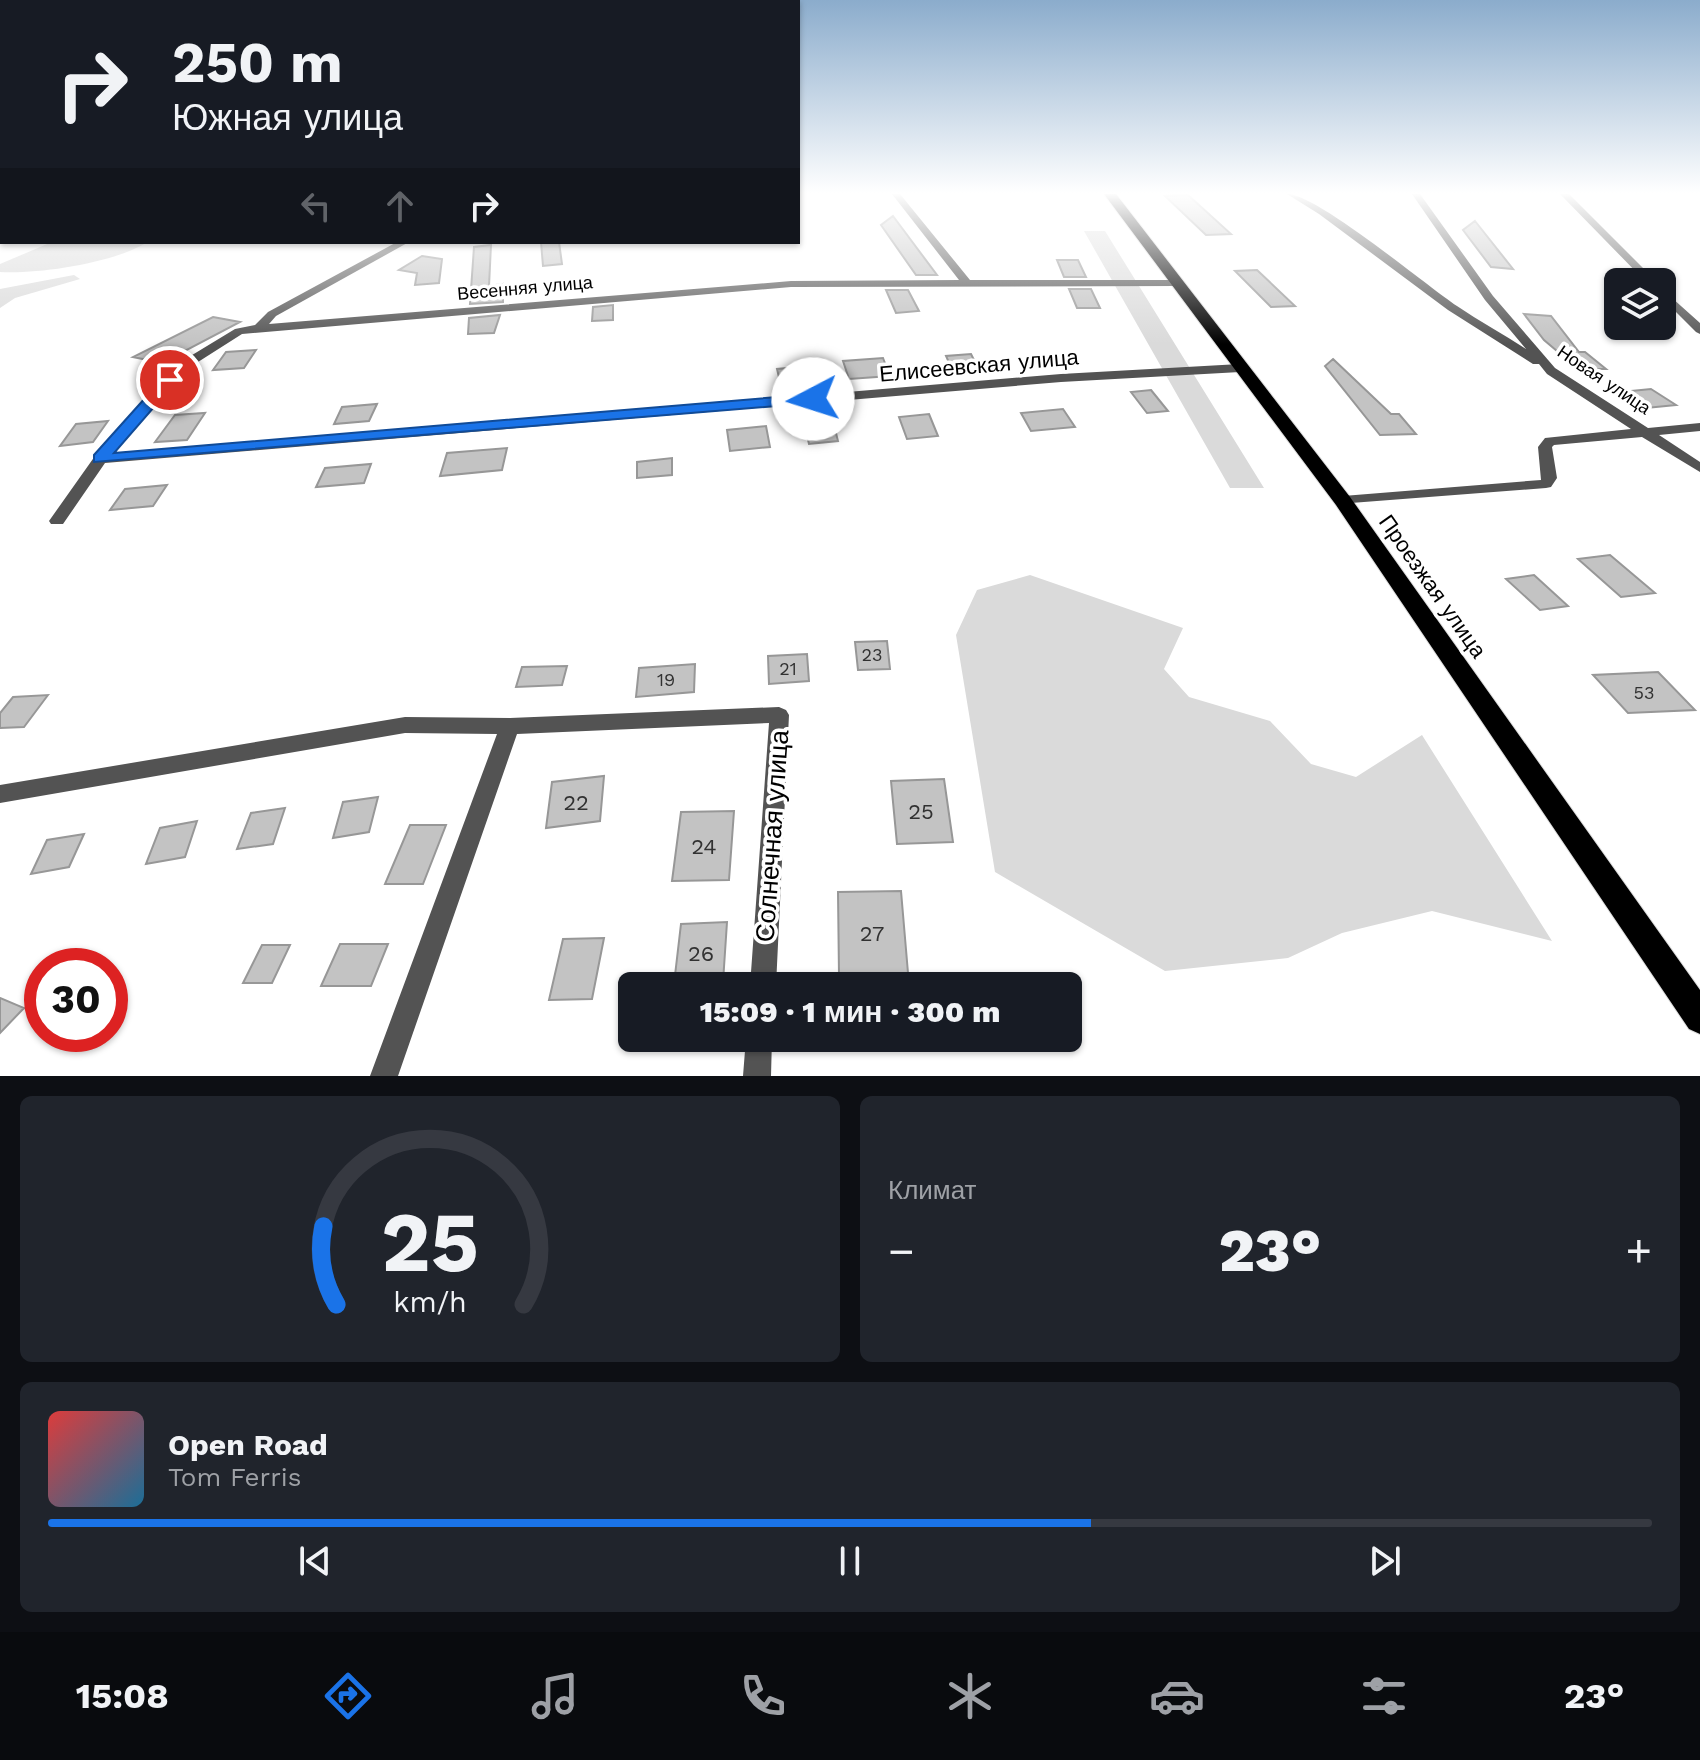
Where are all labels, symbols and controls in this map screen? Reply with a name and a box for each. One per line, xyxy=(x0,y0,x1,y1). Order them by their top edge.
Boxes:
text: 250 m xyxy=(172,30,343,96)
icon: right xyxy=(40,32,144,136)
text: Южная улица xyxy=(172,97,403,139)
icon: left xyxy=(294,184,338,228)
icon: ahead xyxy=(378,184,422,228)
icon: right xyxy=(462,184,506,228)
map controls xyxy=(1604,268,1676,340)
button: layers xyxy=(1604,268,1676,340)
street label: Весенняя улица xyxy=(456,271,595,304)
street label: Новая улица xyxy=(1554,341,1656,419)
street label: Елисеевская улица xyxy=(878,344,1080,387)
pin xyxy=(136,346,204,414)
position arrow xyxy=(771,357,855,441)
icon: arrive xyxy=(148,358,192,402)
street label: Проезжая улица xyxy=(1374,510,1492,663)
house number: 23 xyxy=(862,644,883,665)
house number: 21 xyxy=(779,658,797,679)
house number: 19 xyxy=(657,669,675,690)
house number: 53 xyxy=(1634,682,1654,703)
street label: Солнечная улица xyxy=(750,728,794,943)
house number: 22 xyxy=(563,790,589,815)
house number: 25 xyxy=(908,799,934,824)
house number: 24 xyxy=(691,834,717,859)
house number: 27 xyxy=(860,921,884,946)
house number: 26 xyxy=(688,941,714,966)
speed limit sign: 30 xyxy=(24,948,128,1052)
text: 15:09 · 1 мин · 300 m xyxy=(700,994,1000,1029)
text: Климат xyxy=(888,1175,977,1205)
text: 25 xyxy=(381,1194,479,1291)
text: 23° xyxy=(1219,1215,1321,1286)
text: − xyxy=(888,1225,915,1277)
text: + xyxy=(1625,1225,1652,1277)
text: km/h xyxy=(393,1285,467,1319)
text: Open Road xyxy=(168,1427,328,1462)
text: Tom Ferris xyxy=(168,1462,301,1492)
icon: previous xyxy=(293,1539,337,1583)
icon: pause xyxy=(828,1539,872,1583)
icon: next xyxy=(1363,1539,1407,1583)
icon: directions xyxy=(320,1668,376,1724)
icon: music xyxy=(527,1668,583,1724)
icon: phone xyxy=(735,1668,791,1724)
icon: climate xyxy=(942,1668,998,1724)
icon: car xyxy=(1149,1668,1205,1724)
icon: filters xyxy=(1356,1668,1412,1724)
text: 15:08 xyxy=(76,1675,169,1717)
text: 23° xyxy=(1564,1675,1624,1717)

